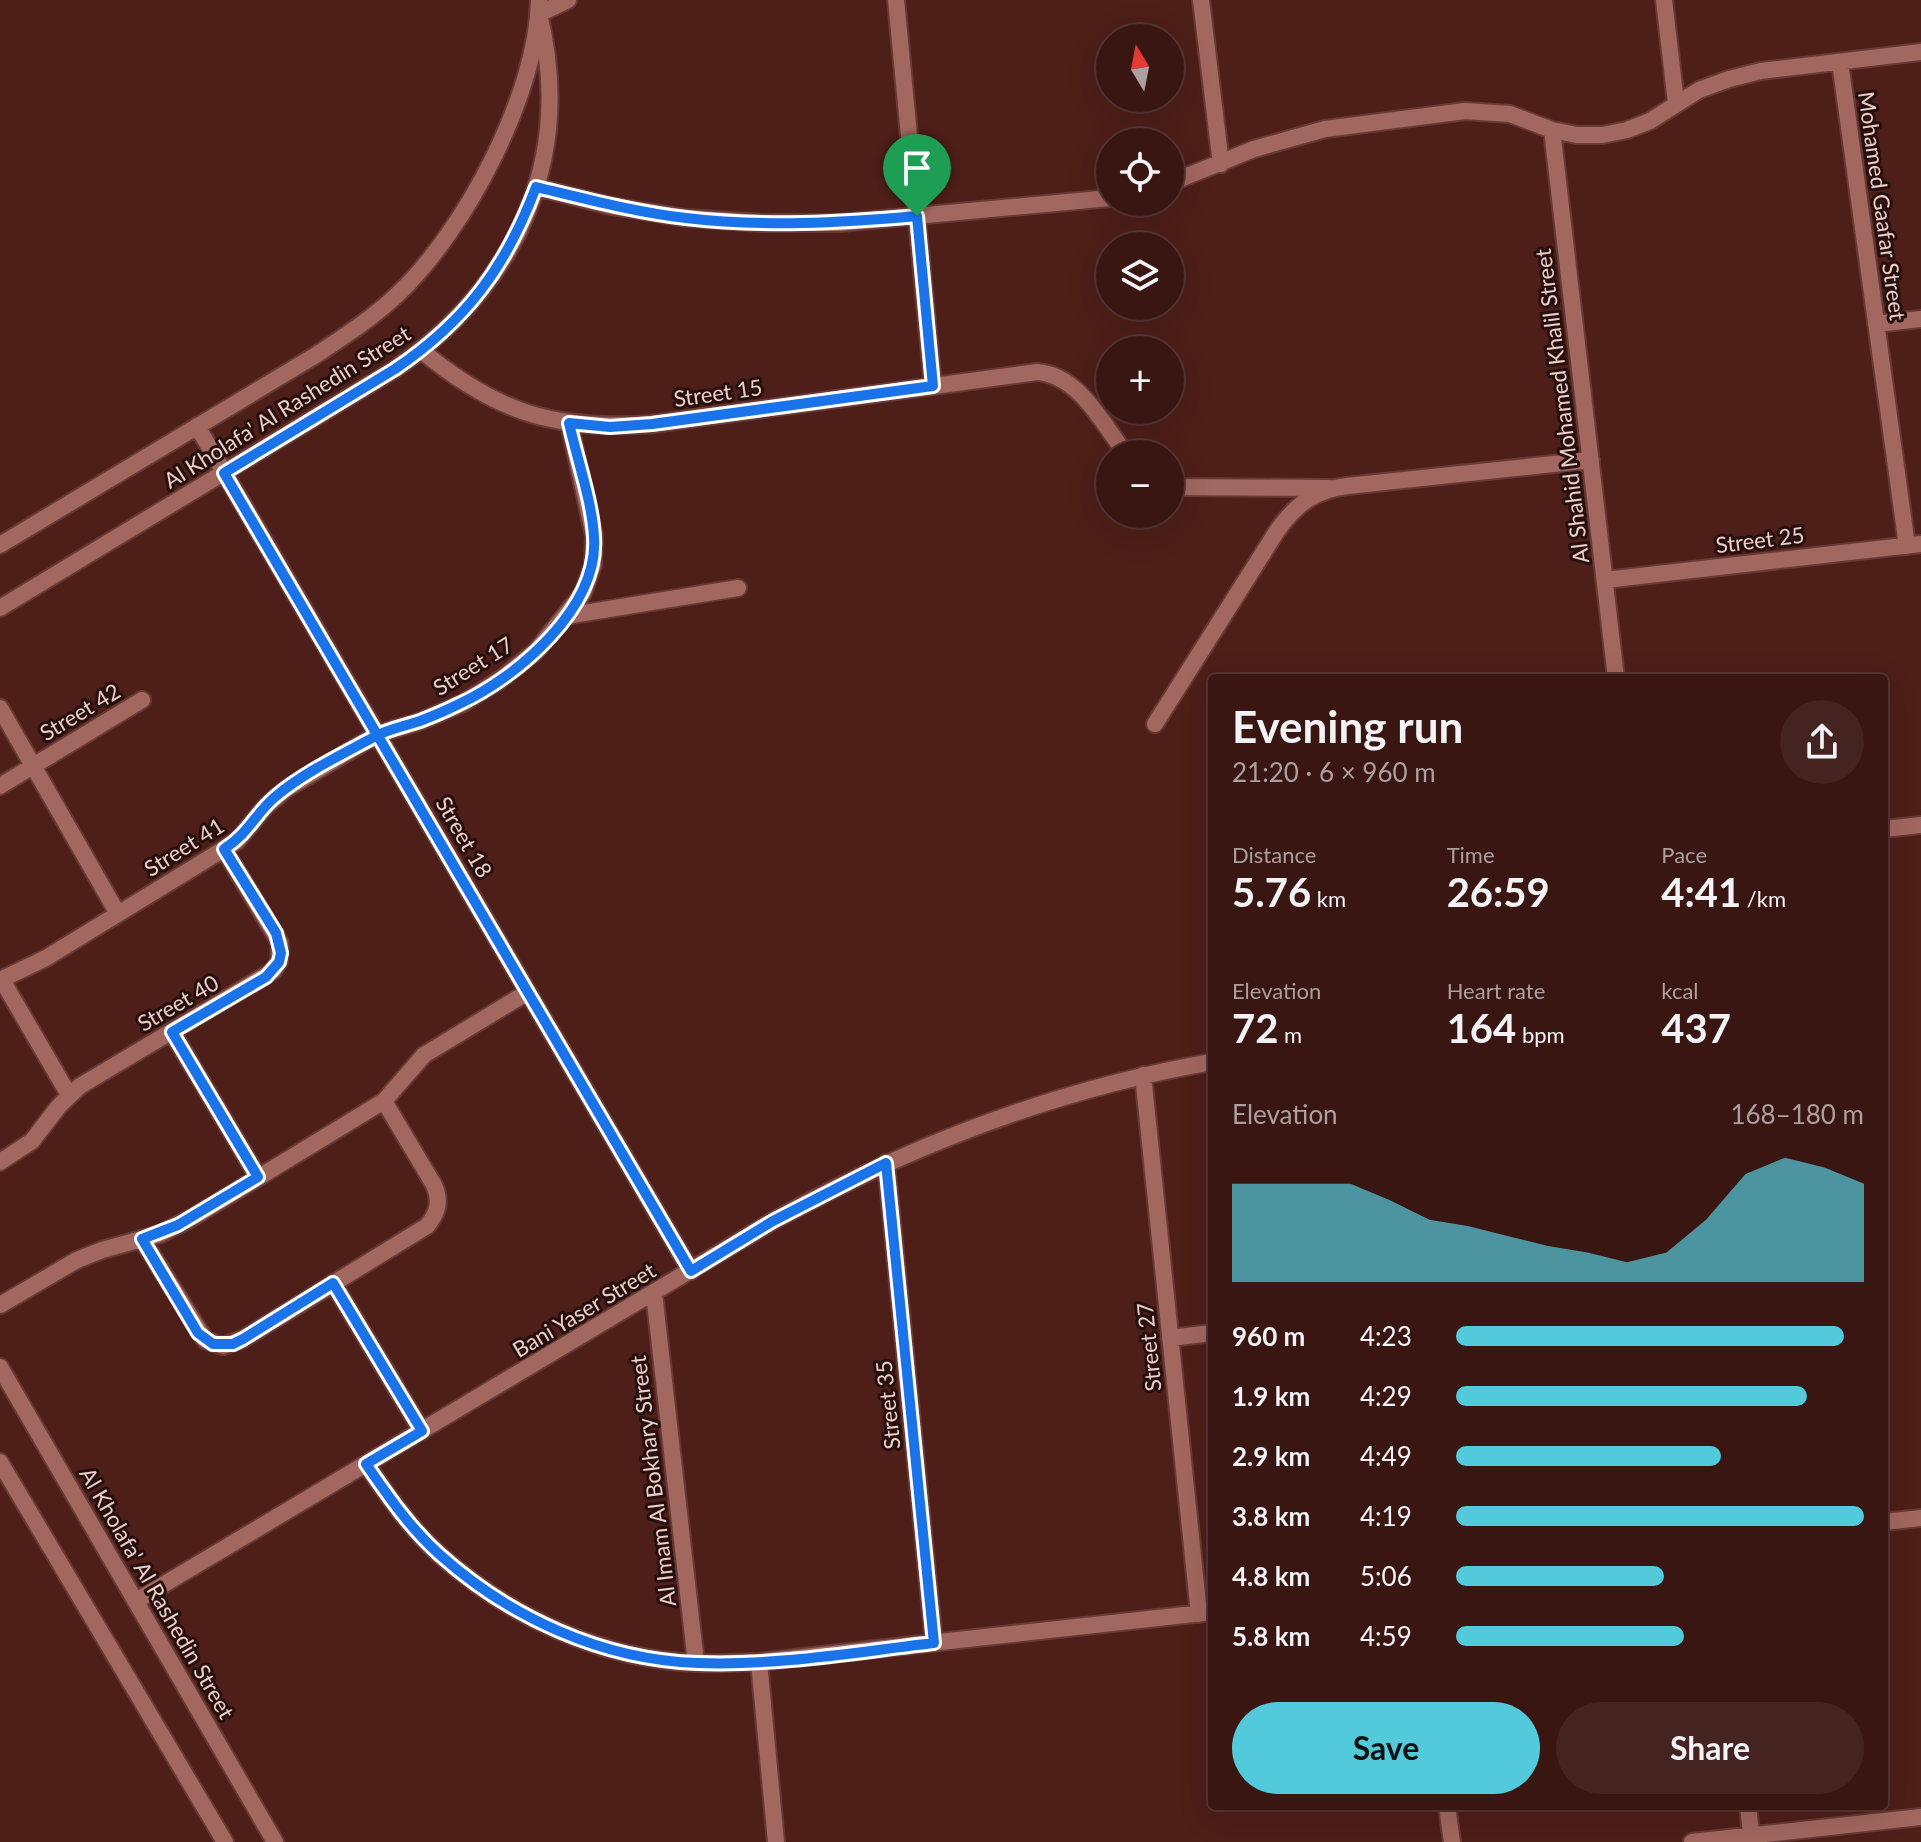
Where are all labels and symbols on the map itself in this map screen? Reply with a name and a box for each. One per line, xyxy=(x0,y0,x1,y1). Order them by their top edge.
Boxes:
north arrow xyxy=(1096,24,1184,112)
street label: Mohamed Gaafar Street xyxy=(1853,90,1912,322)
pin xyxy=(883,134,951,216)
street label: Al Shahid Mohamed Khalil Street xyxy=(1529,247,1594,565)
street label: Al Kholafa' Al Rashedin Street xyxy=(158,319,415,494)
street label: Street 15 xyxy=(672,373,764,412)
street label: Street 25 xyxy=(1714,521,1806,558)
street label: Street 17 xyxy=(428,631,518,701)
street label: Street 42 xyxy=(35,677,125,746)
street label: Street 18 xyxy=(430,791,498,882)
street label: Street 41 xyxy=(139,812,229,882)
street label: Street 40 xyxy=(132,968,223,1037)
street label: Bani Yaser Street xyxy=(507,1256,660,1363)
street label: Street 27 xyxy=(1130,1301,1167,1393)
street label: Al Imam Al Bokhary Street xyxy=(624,1354,681,1608)
street label: Street 35 xyxy=(869,1359,906,1451)
street label: Al Kholafa' Al Rashedin Street xyxy=(74,1462,241,1723)

